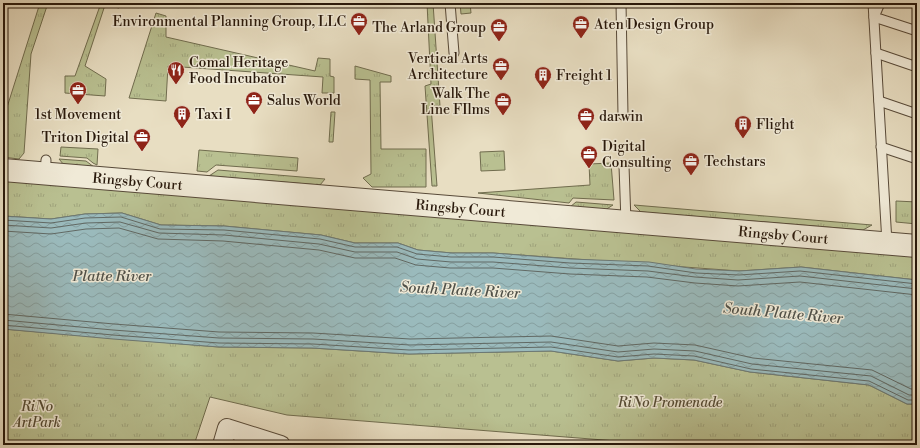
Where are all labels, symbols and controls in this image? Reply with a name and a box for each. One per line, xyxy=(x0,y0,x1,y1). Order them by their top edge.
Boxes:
office icon: Environmental Planning Group, LLC xyxy=(349,11,369,36)
place label: Environmental Planning Group, LLC xyxy=(113,13,346,31)
office icon: Aten Design Group xyxy=(571,14,591,39)
place label: Aten Design Group xyxy=(593,16,714,34)
office icon: The Arland Group xyxy=(489,17,509,42)
place label: The Arland Group xyxy=(372,19,486,37)
place label: Vertical Arts Architecture xyxy=(407,50,488,84)
place label: Comal Heritage Food Incubator xyxy=(189,54,288,88)
office icon: Vertical Arts Architecture xyxy=(491,56,511,81)
restaurant icon: Comal Heritage Food Incubator xyxy=(166,60,186,85)
building icon: Freight 1 xyxy=(533,65,553,90)
place label: Freight 1 xyxy=(556,67,612,85)
office icon: 1st Movement xyxy=(68,80,88,105)
place label: Walk The Line FIlms xyxy=(421,85,490,119)
office icon: Salus World xyxy=(244,90,264,115)
office icon: Walk The Line FIlms xyxy=(493,91,513,116)
place label: Salus World xyxy=(267,92,341,110)
building icon: Taxi I xyxy=(172,104,192,129)
place label: 1st Movement xyxy=(35,106,121,124)
place label: Taxi I xyxy=(195,106,232,124)
office icon: darwin xyxy=(576,106,596,131)
place label: darwin xyxy=(599,108,644,126)
building icon: Flight xyxy=(733,114,753,139)
place label: Flight xyxy=(756,116,795,134)
office icon: Triton Digital xyxy=(132,127,152,152)
place label: Triton Digital xyxy=(41,129,129,147)
place label: Digital Consulting xyxy=(602,138,672,172)
office icon: Digital Consulting xyxy=(579,144,599,169)
office icon: Techstars xyxy=(681,151,701,176)
place label: Techstars xyxy=(704,153,766,171)
street label: Ringsby Court xyxy=(92,169,183,195)
street label: Ringsby Court xyxy=(414,196,506,222)
street label: Ringsby Court xyxy=(737,223,829,249)
water label: Platte River xyxy=(72,267,152,286)
water label: South Platte River xyxy=(399,278,521,303)
water label: South Platte River xyxy=(722,299,844,328)
park label: RiNo Promenade xyxy=(617,394,723,412)
park label: RiNo ArtPark xyxy=(11,398,61,432)

